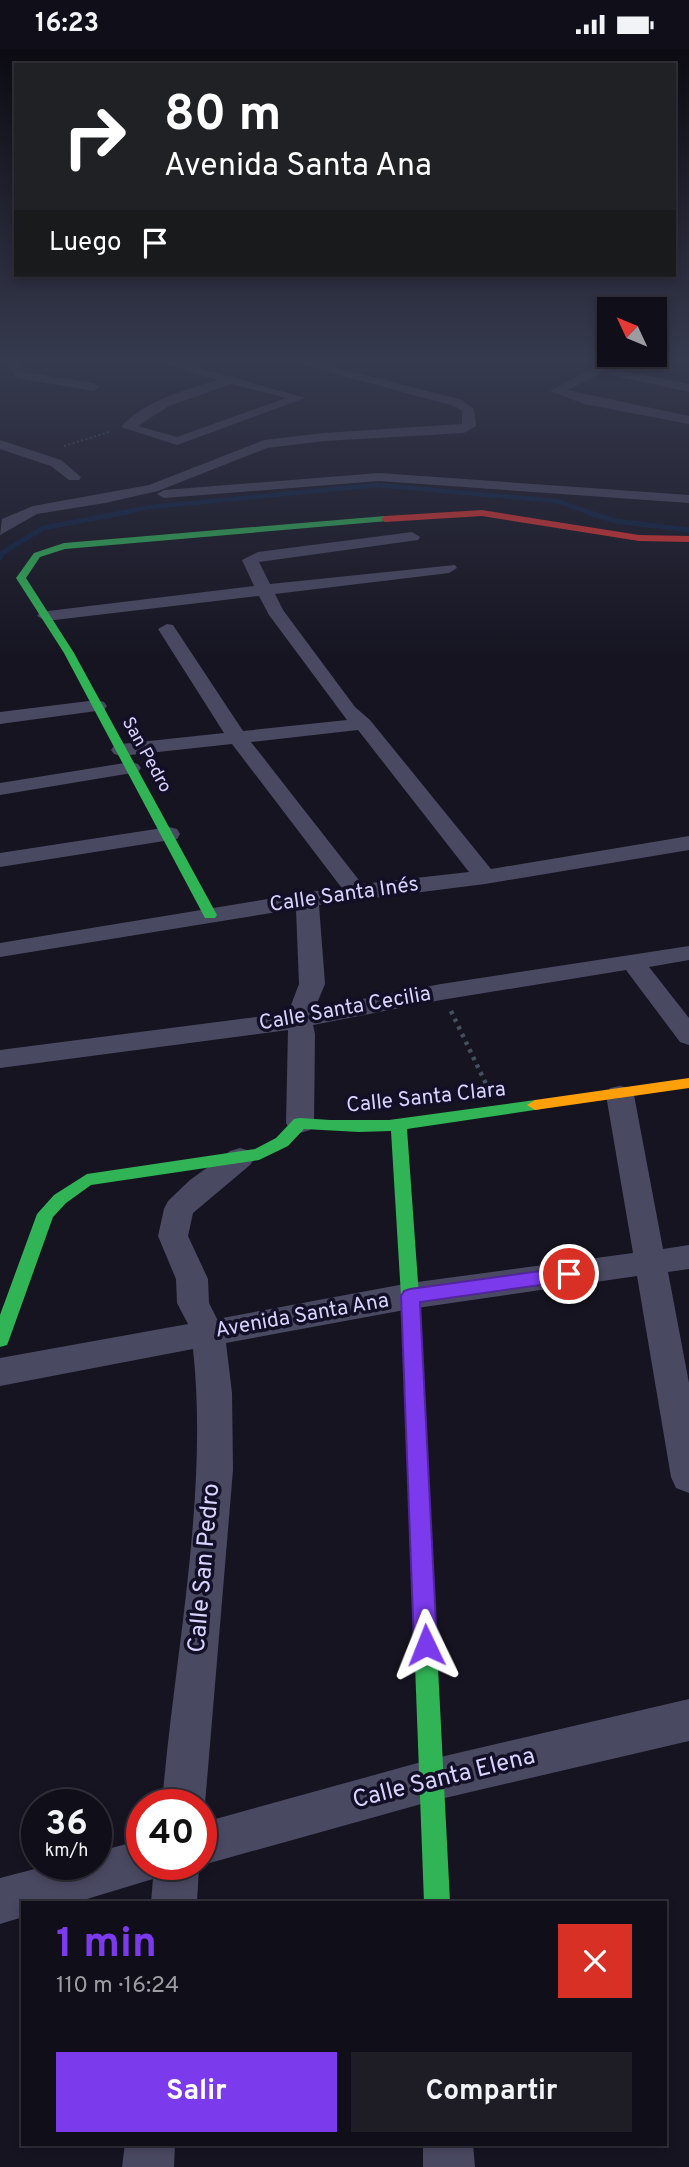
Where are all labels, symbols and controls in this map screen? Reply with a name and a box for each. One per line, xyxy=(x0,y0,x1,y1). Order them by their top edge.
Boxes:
text: 16:23 xyxy=(35,8,99,41)
text: 80 m xyxy=(164,86,281,148)
icon: right xyxy=(49,91,140,182)
text: Avenida Santa Ana xyxy=(164,147,432,187)
icon: arrive xyxy=(136,224,174,262)
text: Luego xyxy=(49,227,122,260)
north arrow xyxy=(597,297,667,367)
map controls xyxy=(597,297,667,367)
street label: San Pedro xyxy=(116,713,176,797)
street label: Calle Santa Inés xyxy=(268,871,420,919)
street label: Calle Santa Cecilia xyxy=(257,981,433,1037)
street label: Calle Santa Clara xyxy=(345,1076,507,1120)
pin xyxy=(539,1244,599,1304)
icon: arrive xyxy=(550,1255,588,1293)
street label: Avenida Santa Ana xyxy=(213,1287,391,1345)
street label: Calle San Pedro xyxy=(183,1482,227,1654)
position arrow xyxy=(389,1608,463,1682)
street label: Calle Santa Elena xyxy=(350,1742,538,1816)
speed limit sign: 40 xyxy=(126,1789,217,1880)
text: 36 xyxy=(45,1803,88,1847)
text: km/h xyxy=(45,1840,88,1863)
text: 1 min xyxy=(56,1919,157,1972)
button: close xyxy=(558,1924,632,1998)
text: 110 m · 16:24 xyxy=(56,1972,179,2001)
button: Salir xyxy=(56,2052,337,2132)
button: Compartir xyxy=(351,2052,632,2132)

